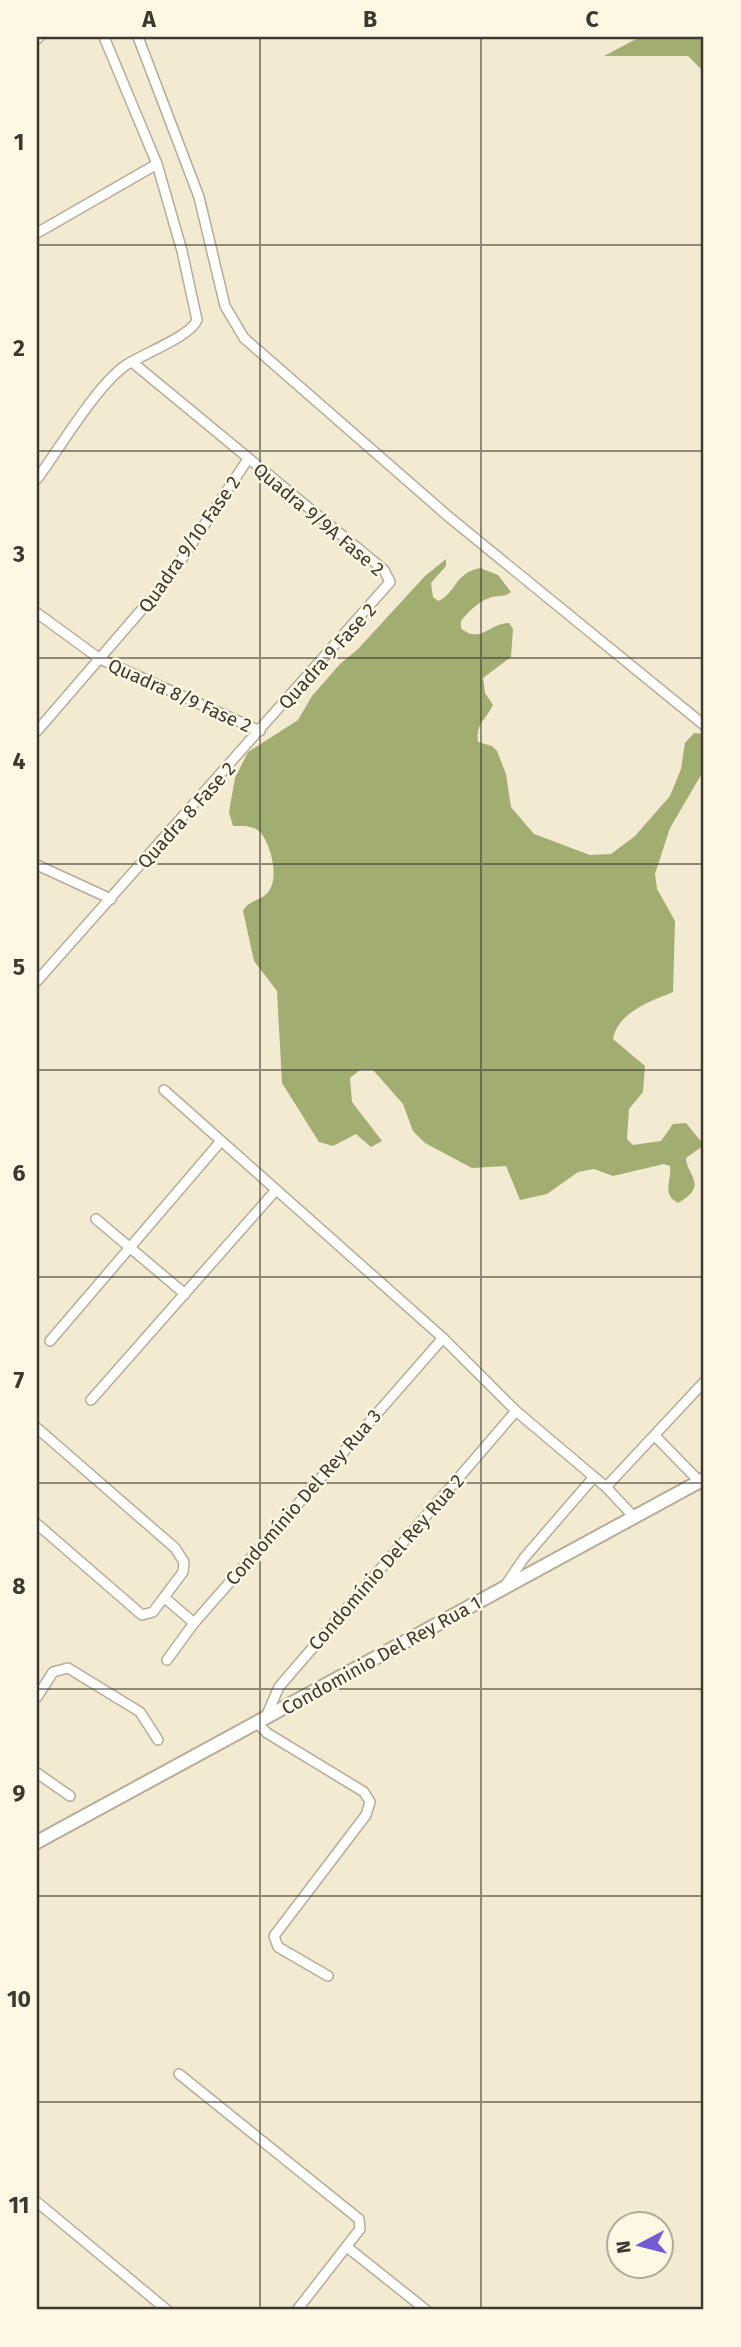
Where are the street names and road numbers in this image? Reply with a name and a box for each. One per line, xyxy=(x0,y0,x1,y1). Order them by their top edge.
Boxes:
street label: Quadra 9/9A Fase 2 xyxy=(248,458,389,581)
street label: Quadra 9/10 Fase 2 xyxy=(134,471,245,617)
street label: Quadra 9 Fase 2 xyxy=(274,598,381,714)
street label: Quadra 8/9 Fase 2 xyxy=(105,654,255,737)
street label: Quadra 8 Fase 2 xyxy=(133,757,240,873)
street label: Condomínio Del Rey Rua 3 xyxy=(221,1405,386,1590)
street label: Condomínio Del Rey Rua 2 xyxy=(304,1470,469,1655)
street label: Condominio Del Rey Rua 1 xyxy=(278,1591,485,1720)

